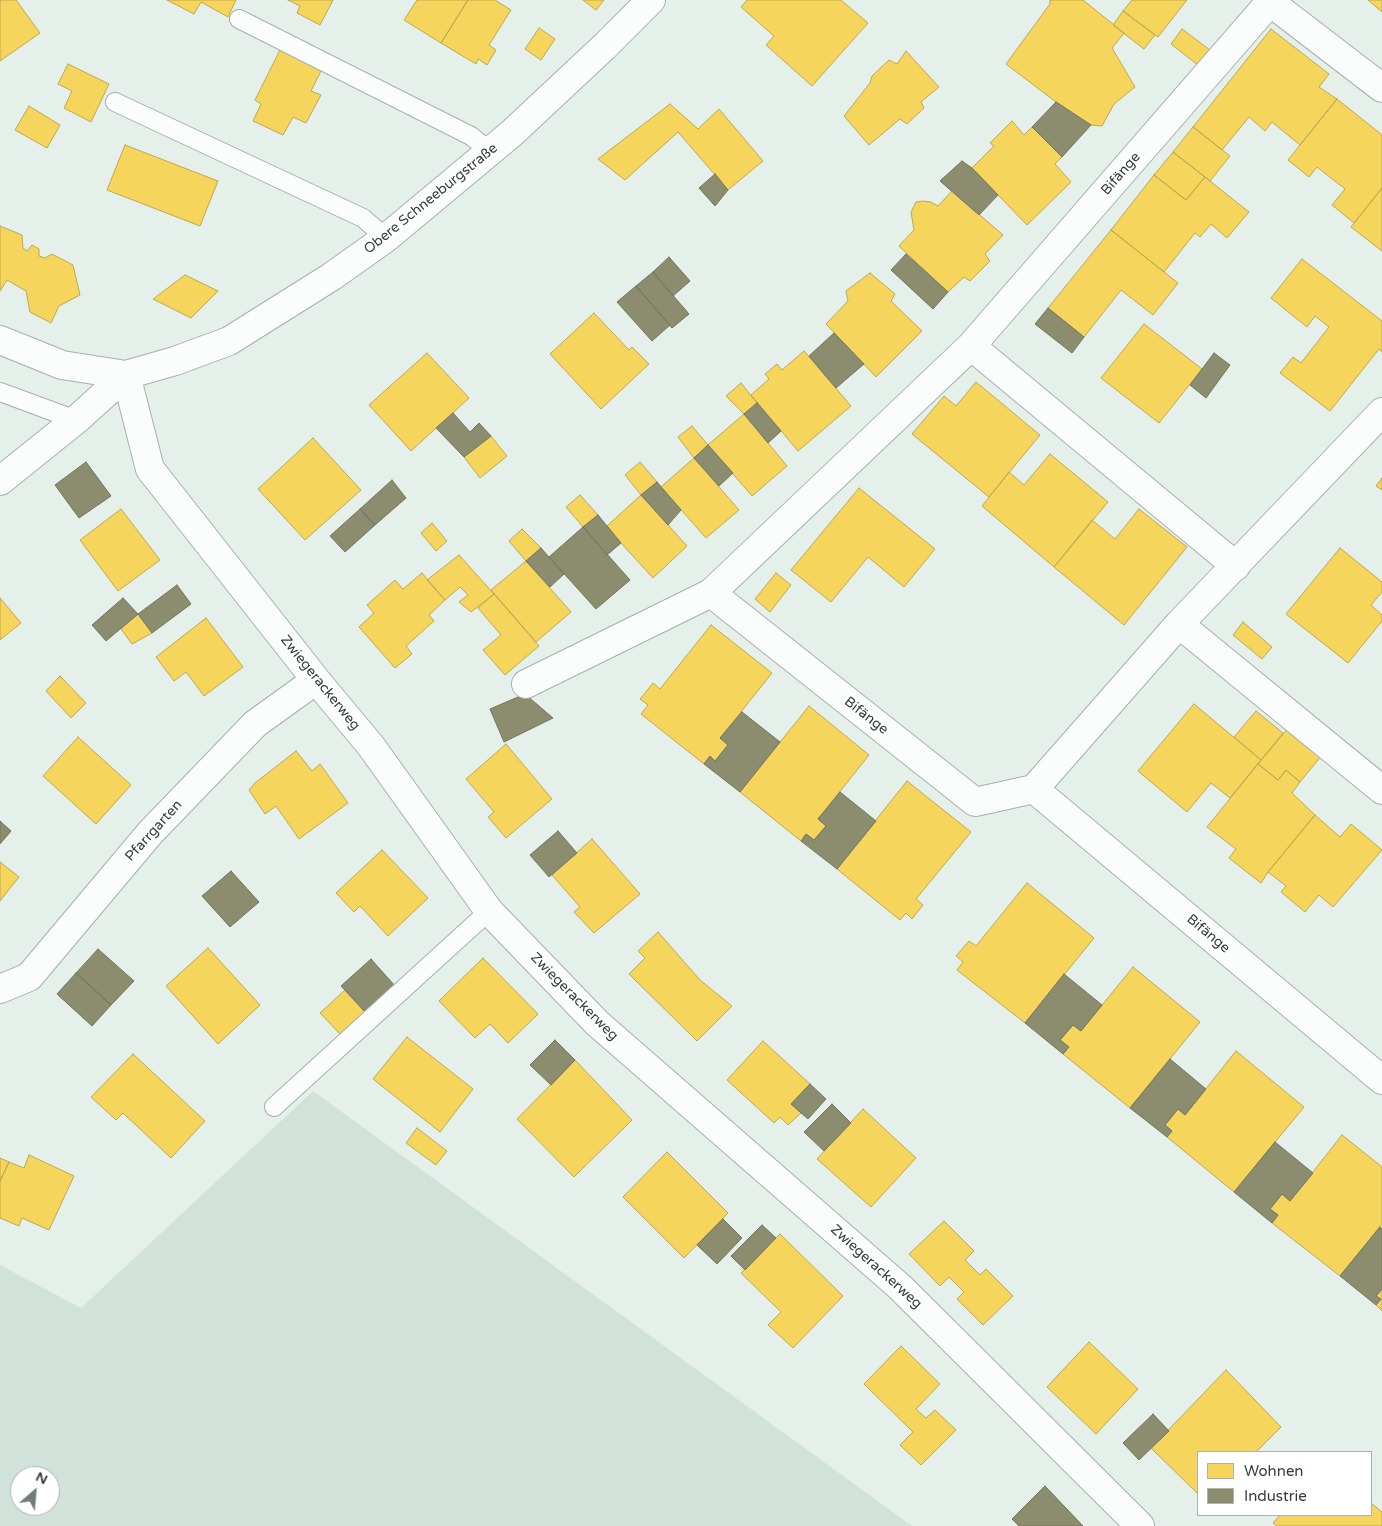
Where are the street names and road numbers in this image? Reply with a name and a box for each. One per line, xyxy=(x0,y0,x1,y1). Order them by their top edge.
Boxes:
street label: Obere Schneeburgstraße xyxy=(361,140,501,258)
street label: Bifänge xyxy=(1098,149,1144,199)
street label: Zwiegerackerweg xyxy=(277,632,363,734)
street label: Bifänge xyxy=(841,694,891,738)
street label: Pfarrgarten xyxy=(122,797,186,865)
street label: Bifänge xyxy=(1183,911,1233,957)
street label: Zwiegerackerweg xyxy=(527,950,621,1044)
street label: Zwiegerackerweg xyxy=(827,1221,925,1313)

